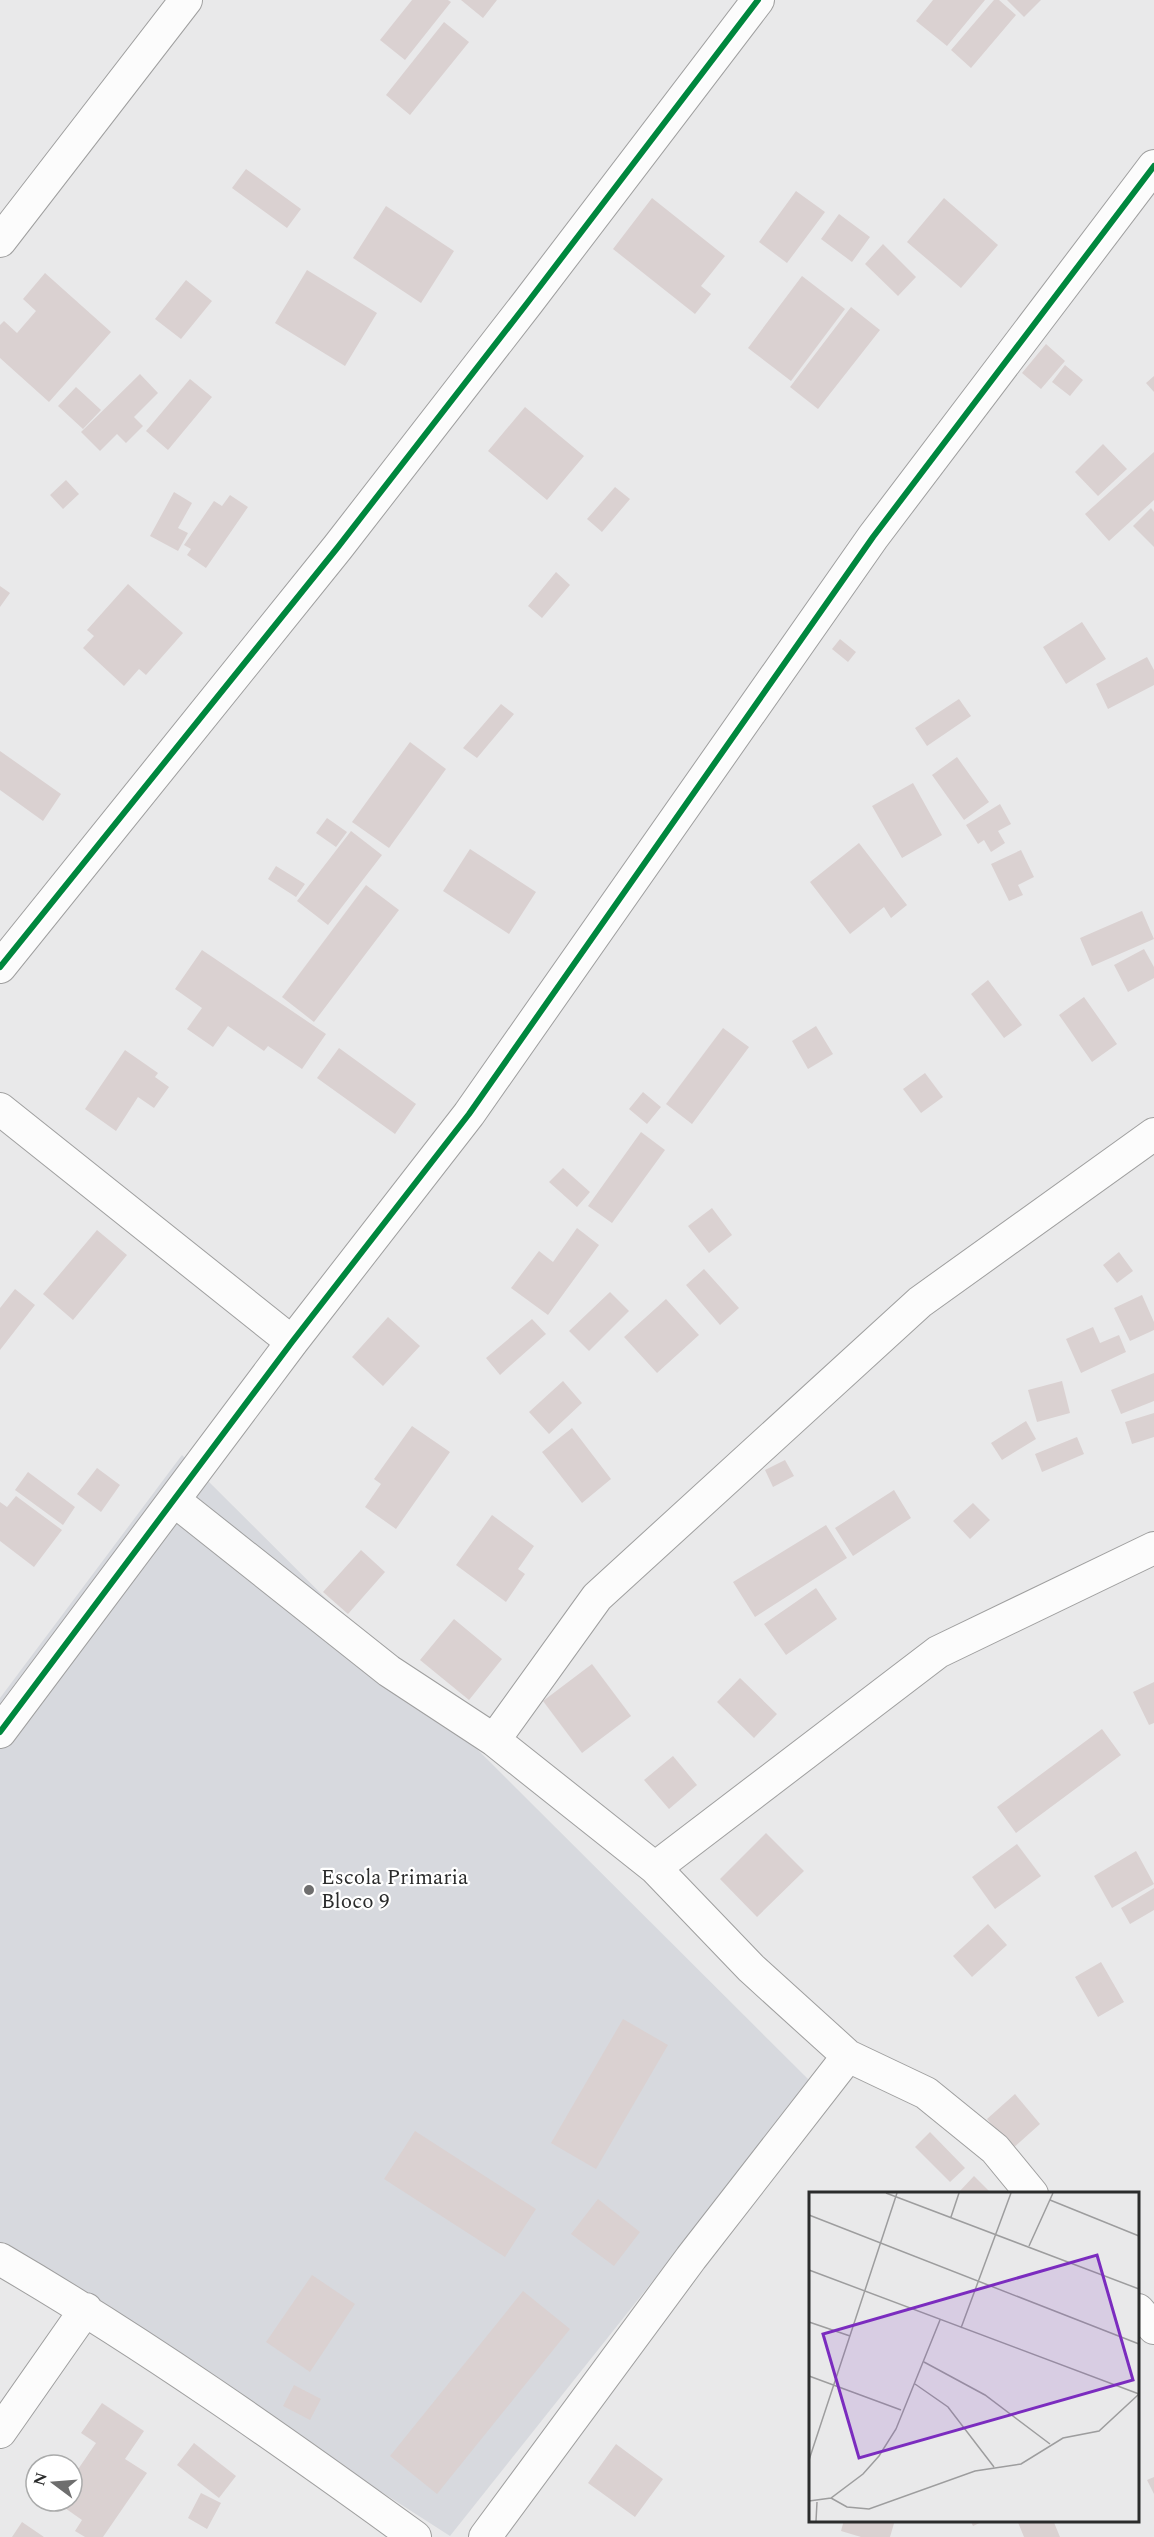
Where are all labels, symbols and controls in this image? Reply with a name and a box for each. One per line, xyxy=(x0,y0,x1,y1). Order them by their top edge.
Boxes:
place label: Escola Primaria Bloco 9 xyxy=(321,1862,469,1918)
marker: Escola Primaria Bloco 9 xyxy=(302,1883,316,1897)
inset map xyxy=(809,2192,1139,2522)
north arrow xyxy=(24,2453,84,2513)
text: N xyxy=(27,2470,54,2489)

